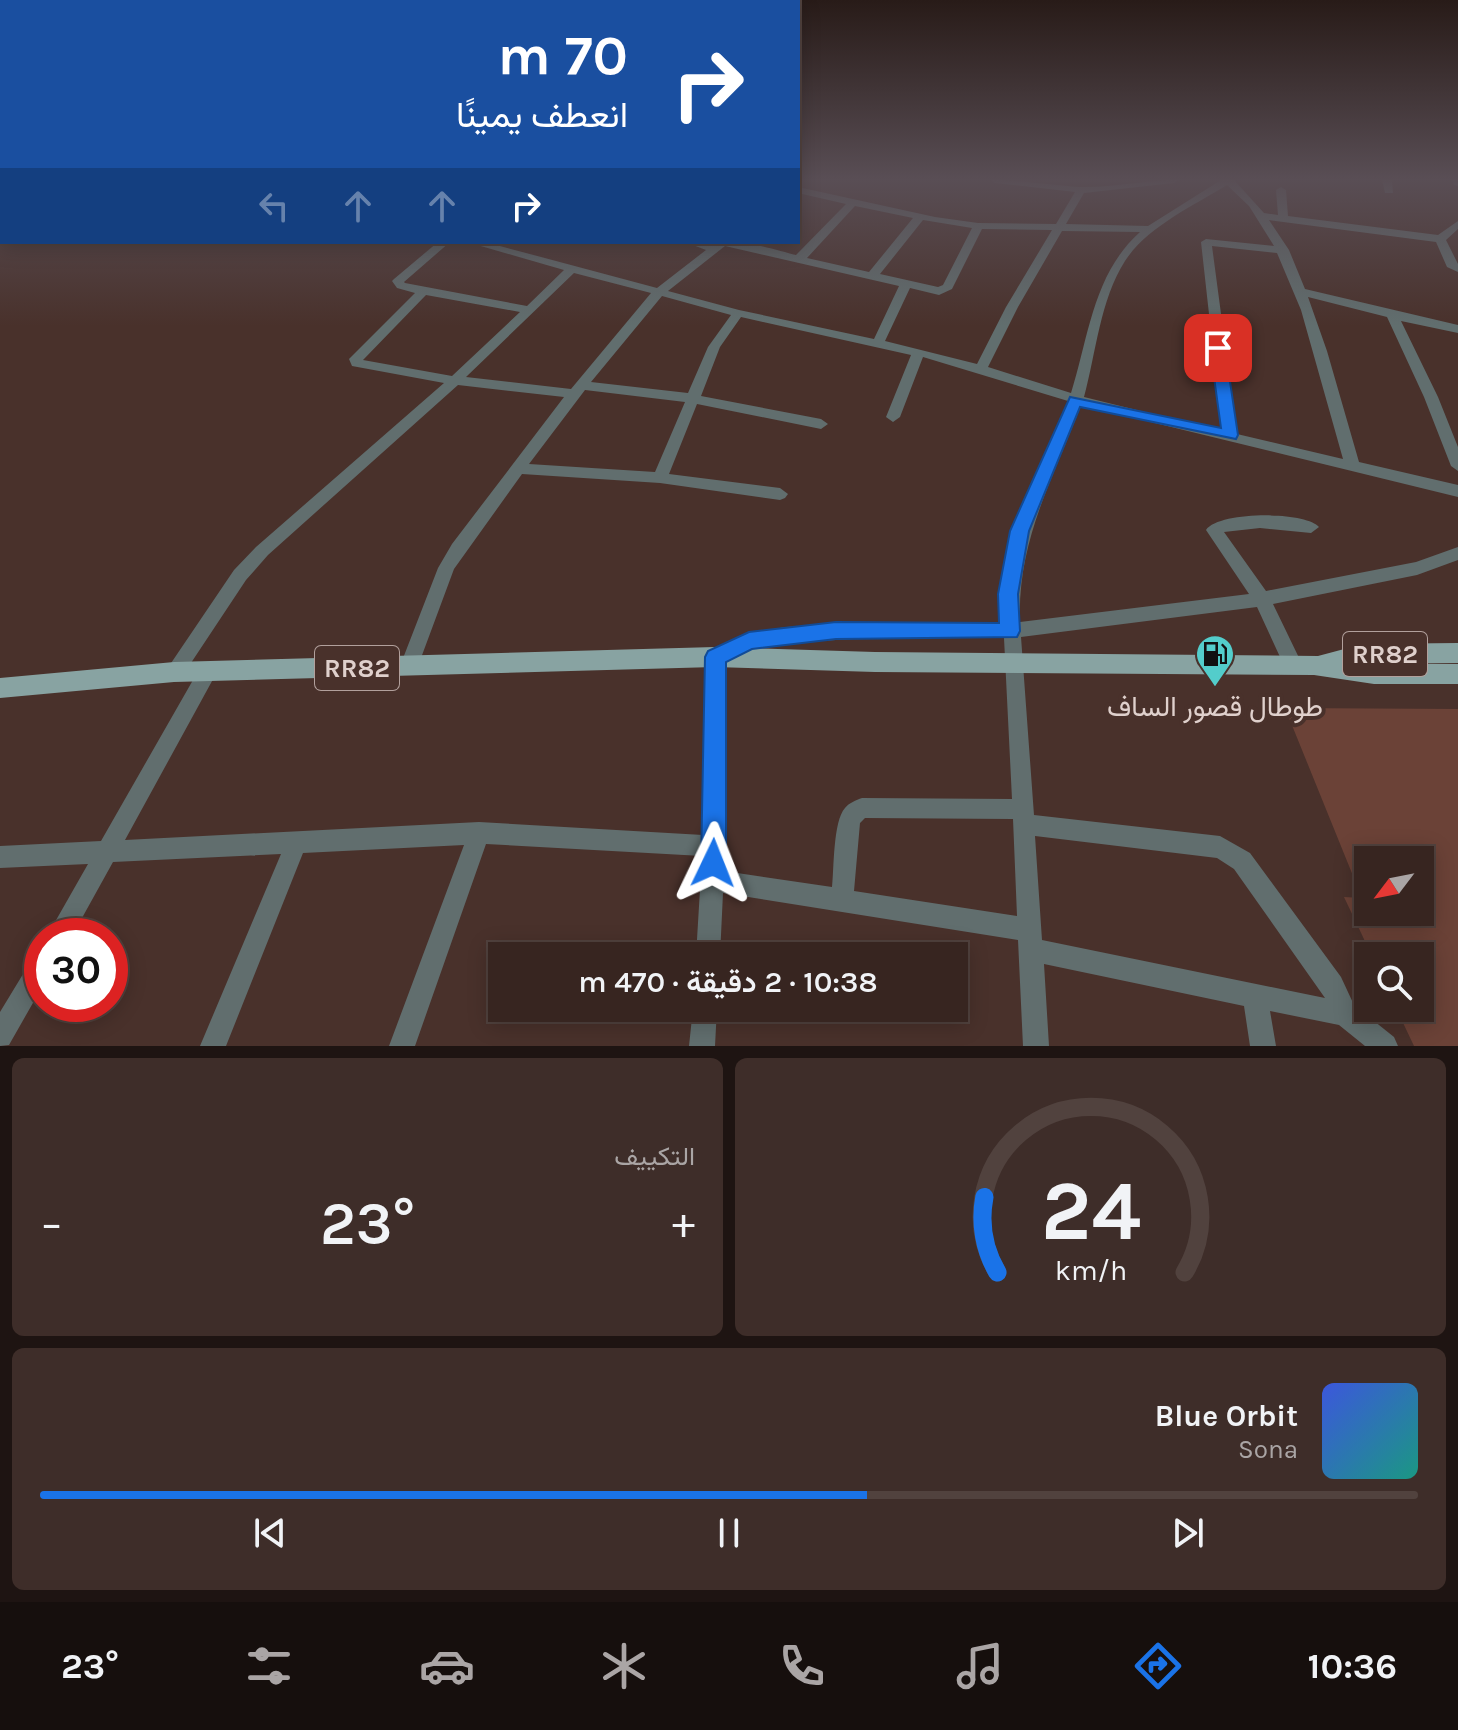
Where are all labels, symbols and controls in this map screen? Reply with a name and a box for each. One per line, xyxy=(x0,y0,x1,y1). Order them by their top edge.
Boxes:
text: 70 m xyxy=(497,23,628,88)
icon: right xyxy=(656,32,760,136)
text: انعطف يمينًا xyxy=(456,94,628,136)
icon: left xyxy=(252,184,296,228)
icon: ahead xyxy=(336,184,380,228)
icon: ahead xyxy=(420,184,464,228)
icon: right xyxy=(504,184,548,228)
pin xyxy=(1184,314,1252,382)
icon: arrive xyxy=(1196,326,1240,370)
road number: RR82 xyxy=(1343,632,1427,676)
fuel station icon: طوطال قصور الساف xyxy=(1194,633,1236,688)
road number: RR82 xyxy=(315,646,399,690)
place label: طوطال قصور الساف xyxy=(1107,690,1323,724)
position arrow xyxy=(671,821,755,905)
north arrow xyxy=(1354,846,1434,926)
map controls xyxy=(1354,846,1434,1022)
speed limit sign: 30 xyxy=(24,918,128,1022)
button: search xyxy=(1354,942,1434,1022)
text: 10:38 · 2 دقيقة · 470 m xyxy=(578,964,878,1000)
text: التكييف xyxy=(614,1141,695,1172)
text: 24 xyxy=(1041,1163,1140,1260)
text: 23° xyxy=(320,1189,415,1259)
text: − xyxy=(40,1198,63,1249)
text: + xyxy=(672,1198,695,1249)
text: km/h xyxy=(1054,1254,1127,1287)
text: Blue Orbit xyxy=(1155,1398,1298,1434)
text: Sona xyxy=(1238,1434,1298,1465)
icon: previous xyxy=(248,1511,292,1555)
icon: pause xyxy=(707,1511,751,1555)
icon: next xyxy=(1166,1511,1210,1555)
icon: filters xyxy=(241,1638,297,1694)
icon: car xyxy=(419,1638,475,1694)
icon: climate xyxy=(596,1638,652,1694)
icon: phone xyxy=(774,1638,830,1694)
icon: music xyxy=(952,1638,1008,1694)
icon: directions xyxy=(1130,1638,1186,1694)
text: 23° xyxy=(61,1645,119,1687)
text: 10:36 xyxy=(1308,1645,1397,1687)

